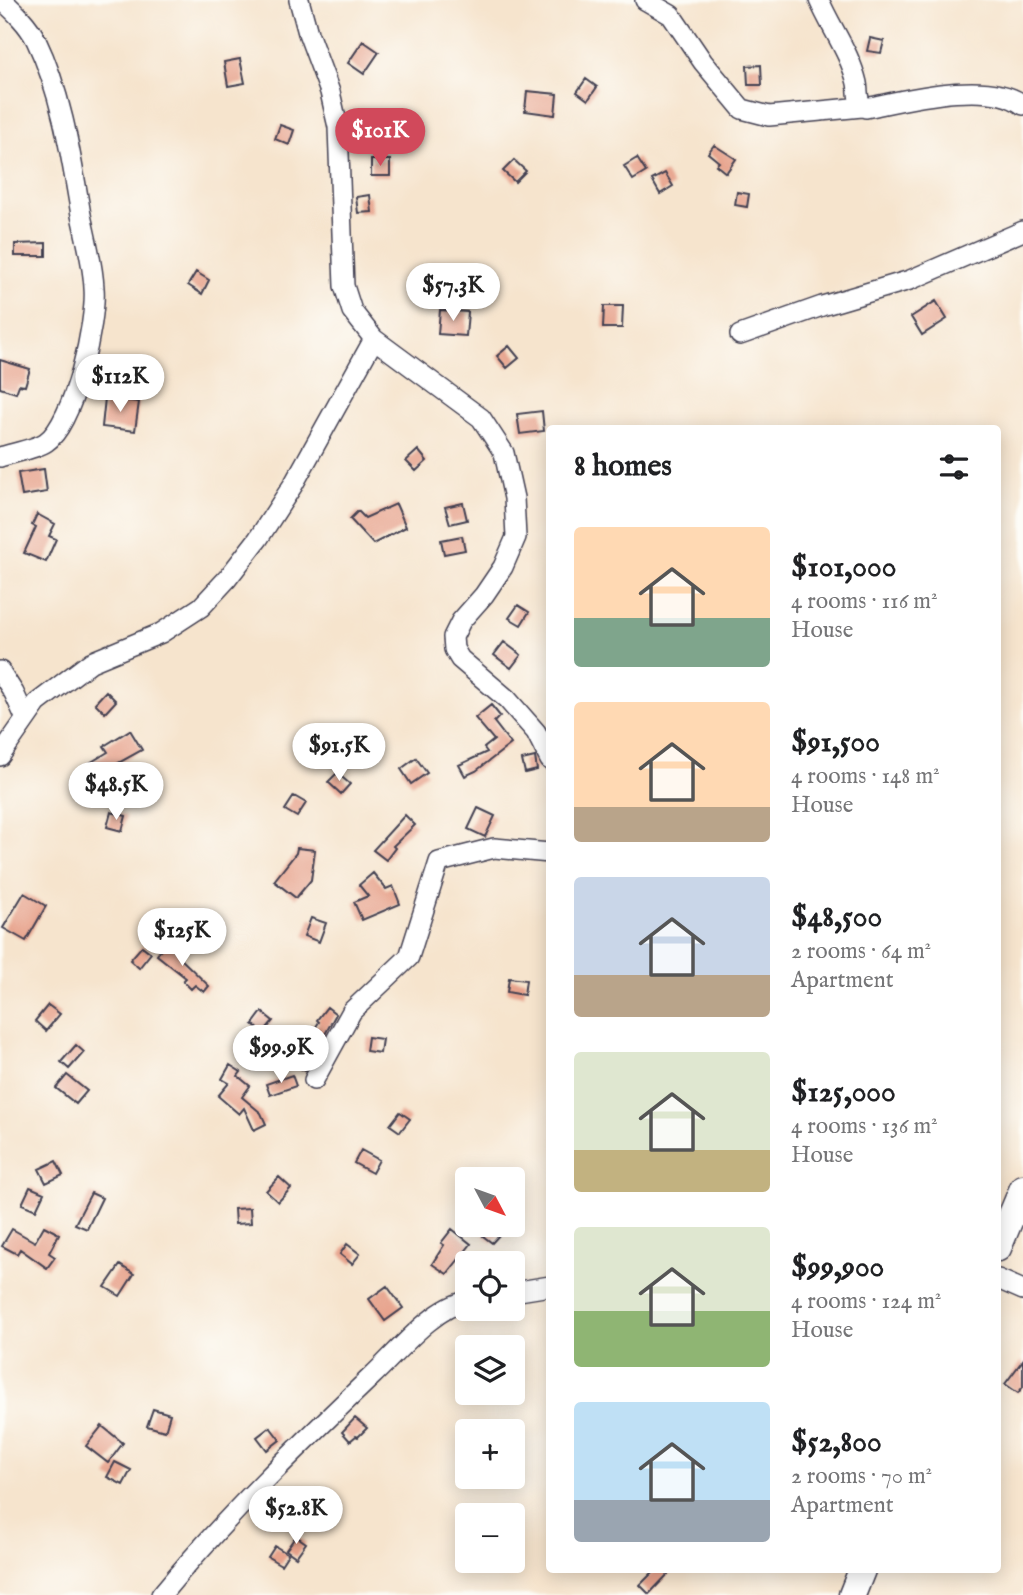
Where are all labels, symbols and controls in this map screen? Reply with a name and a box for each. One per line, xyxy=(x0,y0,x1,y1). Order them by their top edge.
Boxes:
pin: $101K xyxy=(331,108,429,168)
text: $101K xyxy=(351,116,409,145)
pin: $57.3K xyxy=(396,264,510,323)
text: $57.3K xyxy=(422,271,484,300)
pin: $112K xyxy=(71,354,169,414)
text: $112K xyxy=(91,362,149,391)
text: 8 homes xyxy=(574,448,672,486)
icon: filters xyxy=(935,448,973,486)
text: $101,000 xyxy=(791,549,897,587)
icon: home xyxy=(630,555,714,639)
text: 4 rooms · 116 m² xyxy=(791,587,938,616)
text: House xyxy=(791,616,853,645)
pin: $91.5K xyxy=(282,724,396,783)
text: $91,500 xyxy=(791,724,880,762)
icon: home xyxy=(630,730,714,814)
text: $91.5K xyxy=(308,731,370,760)
pin: $48.5K xyxy=(59,762,173,822)
text: 4 rooms · 148 m² xyxy=(791,762,940,791)
text: $48.5K xyxy=(85,770,147,799)
text: House xyxy=(791,791,853,820)
text: $48,500 xyxy=(791,899,882,937)
icon: home xyxy=(630,905,714,989)
pin: $125K xyxy=(133,908,231,968)
text: $125K xyxy=(154,916,211,945)
text: 2 rooms · 64 m² xyxy=(791,937,931,966)
text: Apartment xyxy=(791,966,894,995)
pin: $99.9K xyxy=(224,1026,338,1085)
text: $99.9K xyxy=(249,1033,313,1062)
text: $125,000 xyxy=(791,1074,896,1112)
icon: home xyxy=(630,1080,714,1164)
text: 4 rooms · 136 m² xyxy=(791,1112,938,1141)
text: House xyxy=(791,1141,853,1170)
north arrow xyxy=(455,1167,525,1237)
map controls xyxy=(455,1167,525,1573)
text: $99,900 xyxy=(791,1249,884,1287)
button: locate xyxy=(455,1251,525,1321)
icon: home xyxy=(630,1255,714,1339)
text: 4 rooms · 124 m² xyxy=(791,1287,941,1316)
text: House xyxy=(791,1316,853,1345)
button: layers xyxy=(455,1335,525,1405)
button: + xyxy=(455,1419,525,1489)
text: $52,800 xyxy=(791,1424,882,1462)
icon: home xyxy=(630,1430,714,1514)
text: 2 rooms · 70 m² xyxy=(791,1462,932,1491)
pin: $52.8K xyxy=(239,1486,353,1546)
text: Apartment xyxy=(791,1491,894,1520)
text: $52.8K xyxy=(265,1494,327,1523)
button: − xyxy=(455,1503,525,1573)

